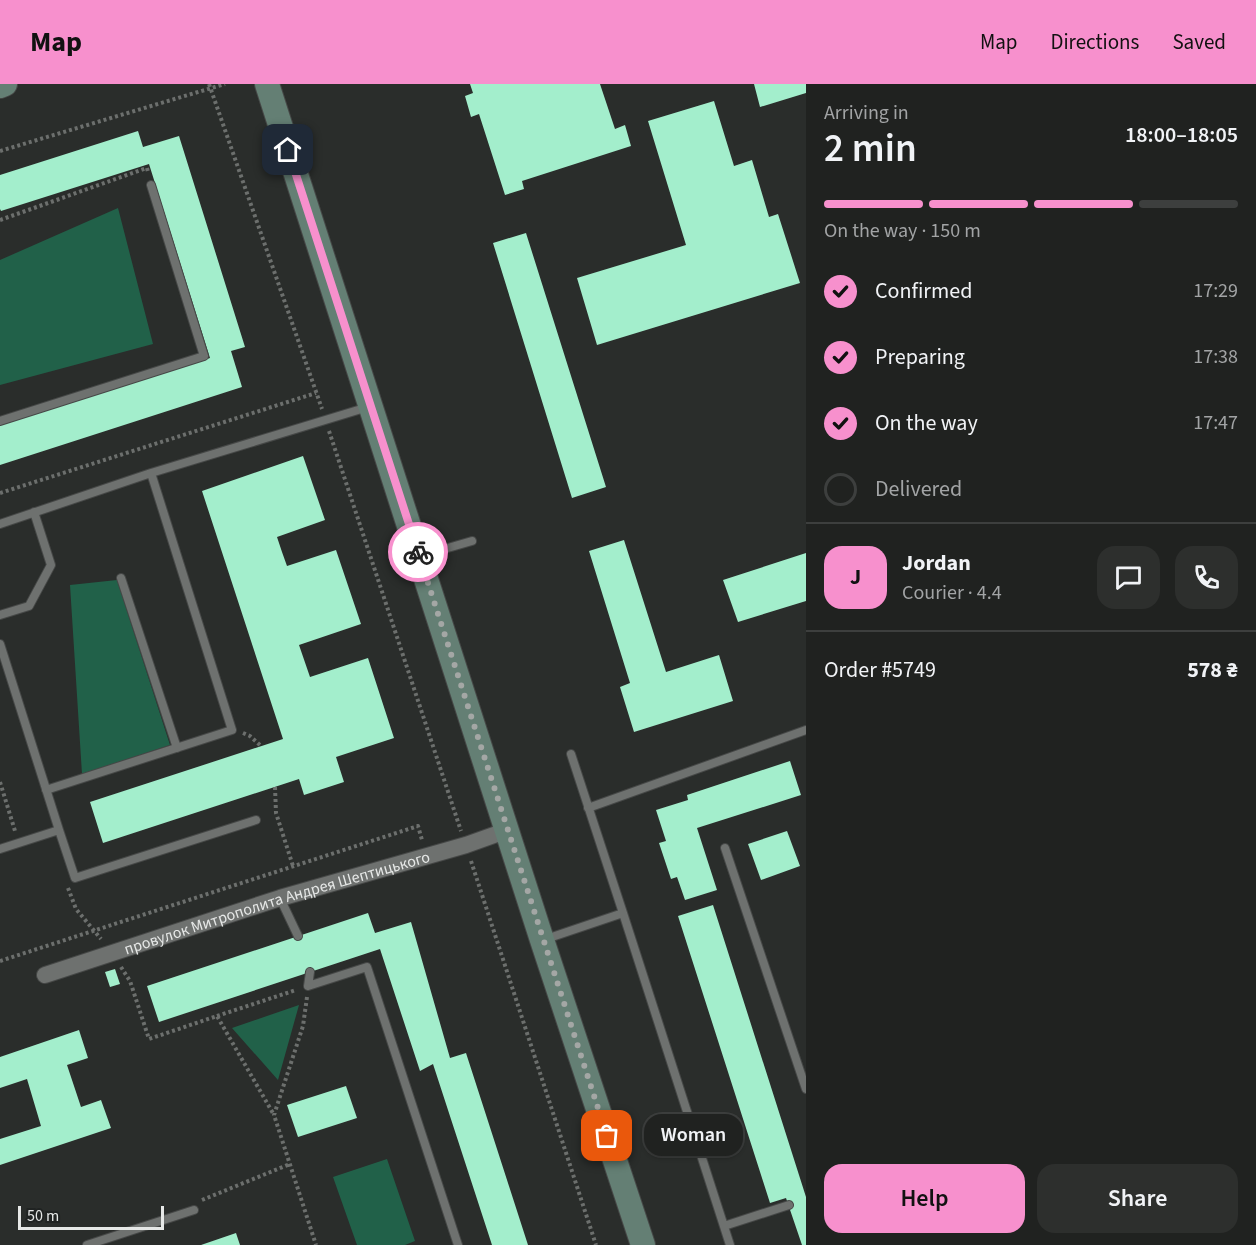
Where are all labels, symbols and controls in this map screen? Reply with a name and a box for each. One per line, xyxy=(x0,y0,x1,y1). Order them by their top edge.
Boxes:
text: Map xyxy=(30,22,82,62)
text: Map xyxy=(980,27,1018,57)
text: Directions xyxy=(1051,27,1139,57)
text: Saved xyxy=(1172,27,1226,57)
text: Arriving in xyxy=(824,99,909,127)
text: 18:00–18:05 xyxy=(1125,119,1238,151)
text: 2 min xyxy=(824,121,917,177)
pin xyxy=(262,124,313,175)
icon: home xyxy=(271,133,304,166)
text: On the way · 150 m xyxy=(824,217,981,245)
icon: check xyxy=(824,275,857,308)
text: Confirmed xyxy=(875,275,972,307)
text: 17:29 xyxy=(1193,277,1238,305)
icon: check xyxy=(824,341,857,374)
text: Preparing xyxy=(875,341,965,373)
text: 17:38 xyxy=(1193,343,1238,371)
icon: check xyxy=(824,407,857,440)
text: On the way xyxy=(875,407,978,439)
text: 17:47 xyxy=(1193,409,1238,437)
text: Delivered xyxy=(875,473,962,505)
courier xyxy=(388,522,448,582)
icon: bike xyxy=(402,536,435,569)
button: chat xyxy=(1097,546,1160,609)
button: phone xyxy=(1175,546,1238,609)
text: Jordan xyxy=(902,547,971,579)
text: J xyxy=(850,561,861,593)
text: Courier · 4.4 xyxy=(902,579,1002,607)
text: Order #5749 xyxy=(824,654,936,686)
text: 578 ₴ xyxy=(1187,654,1238,686)
street label: провулок Митрополита Андрея Шептицького xyxy=(121,846,433,960)
pin xyxy=(581,1110,632,1161)
callout: Woman xyxy=(643,1115,742,1157)
icon: bag xyxy=(590,1119,623,1152)
text: Woman xyxy=(661,1121,726,1149)
button: Help xyxy=(824,1164,1025,1233)
button: Share xyxy=(1037,1164,1238,1233)
scale bar xyxy=(18,1203,164,1230)
text: 50 m xyxy=(27,1205,59,1227)

